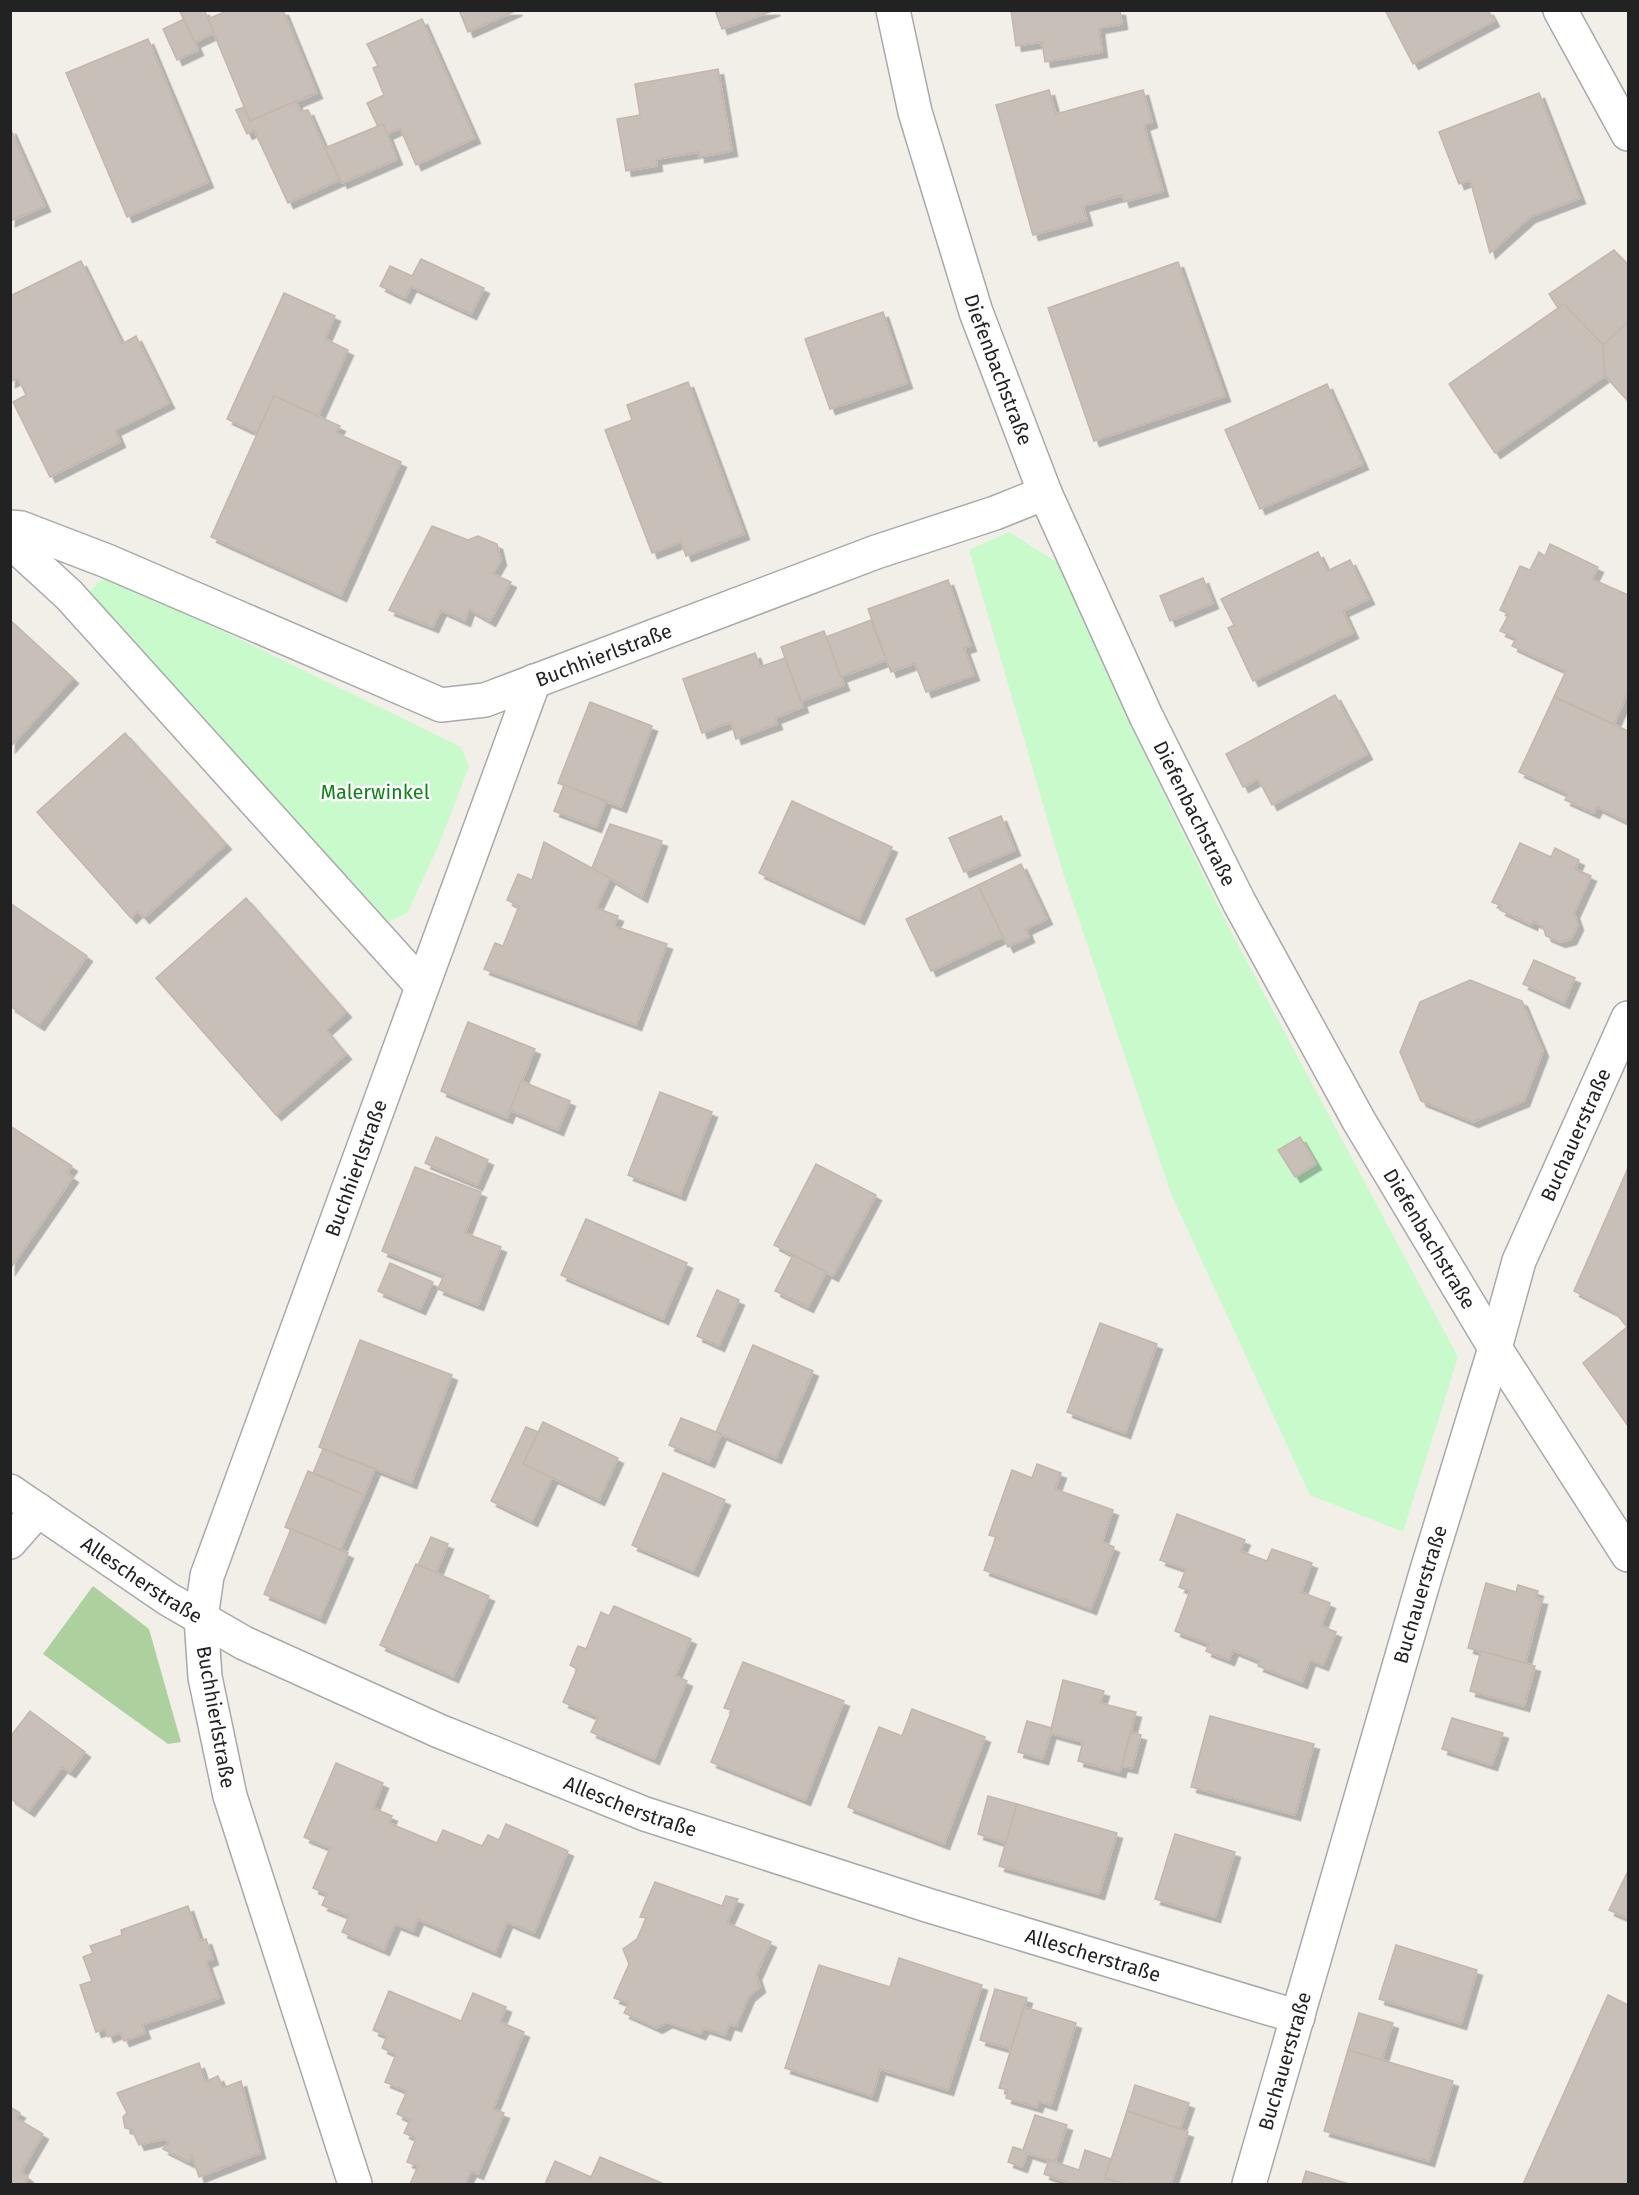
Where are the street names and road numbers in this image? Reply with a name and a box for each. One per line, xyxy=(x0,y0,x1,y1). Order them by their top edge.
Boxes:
street label: Diefenbachstraße xyxy=(959,291,1038,448)
street label: Buchhierlstraße xyxy=(532,618,675,692)
street label: Diefenbachstraße xyxy=(1148,737,1241,890)
street label: Buchauerstraße xyxy=(1535,1065,1616,1205)
street label: Buchhierlstraße xyxy=(320,1096,392,1240)
street label: Diefenbachstraße xyxy=(1378,1164,1481,1314)
street label: Buchauerstraße xyxy=(1388,1522,1452,1666)
street label: Allescherstraße xyxy=(77,1531,207,1628)
street label: Buchhierlstraße xyxy=(192,1644,240,1790)
street label: Allescherstraße xyxy=(560,1771,700,1842)
street label: Allescherstraße xyxy=(1022,1923,1164,1987)
street label: Buchauerstraße xyxy=(1253,1989,1316,2133)

